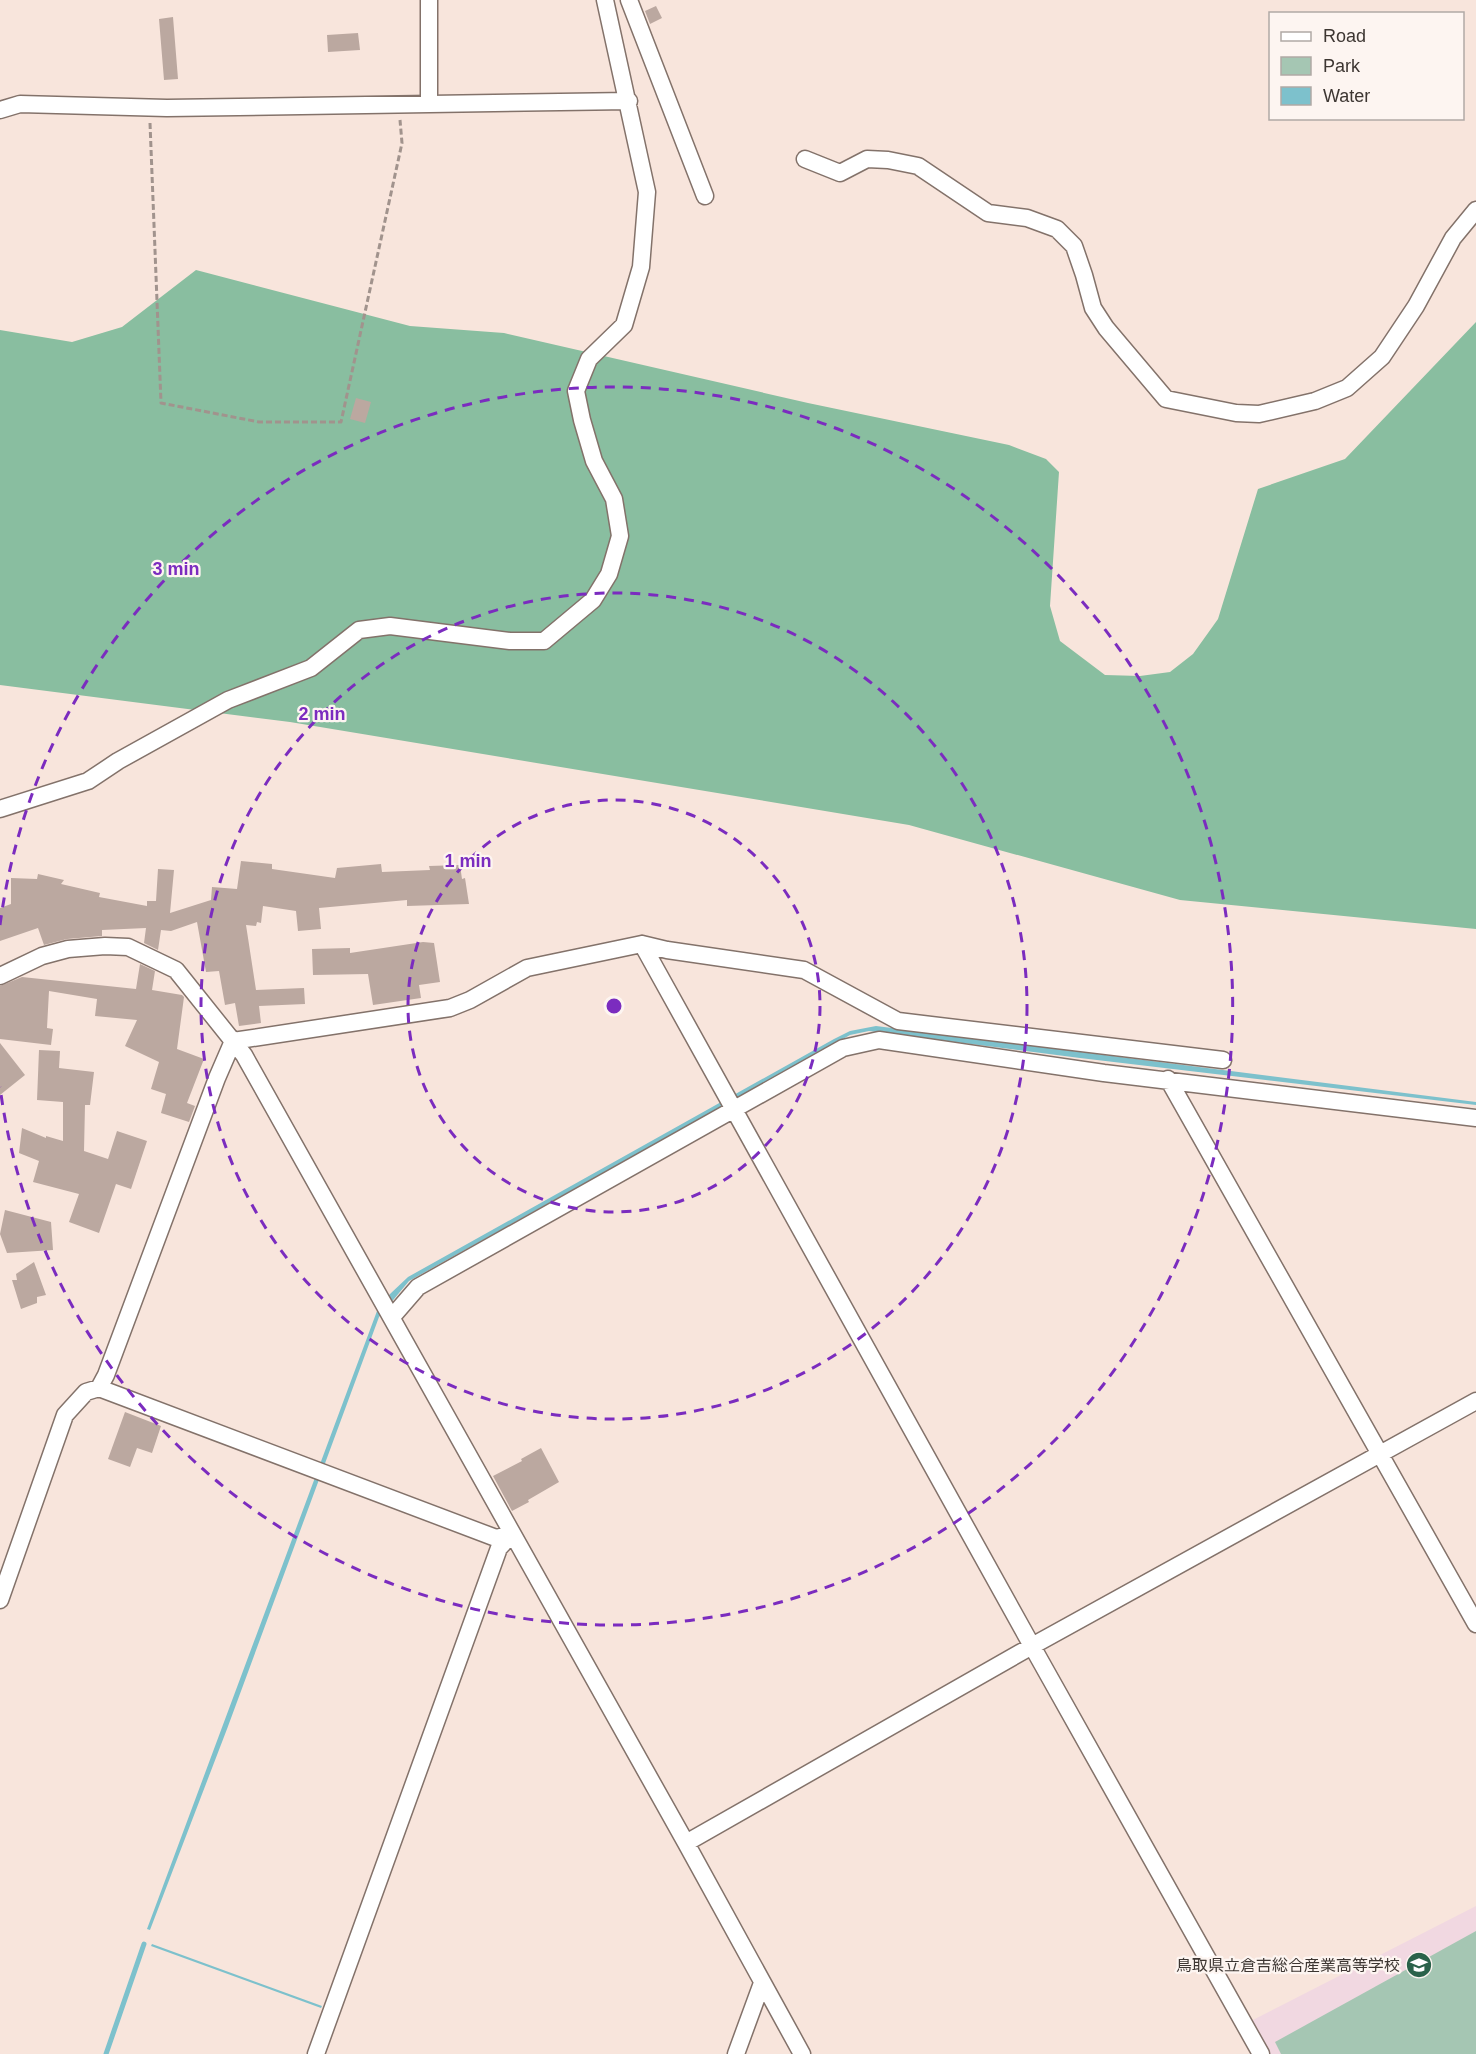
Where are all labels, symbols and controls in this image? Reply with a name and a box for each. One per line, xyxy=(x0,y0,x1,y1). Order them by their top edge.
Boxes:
legend xyxy=(1269,12,1464,120)
text: Road xyxy=(1323,26,1366,46)
text: Park xyxy=(1323,56,1361,76)
text: Water xyxy=(1323,86,1370,106)
text: 3 min xyxy=(152,559,200,579)
text: 2 min xyxy=(298,704,346,724)
text: 1 min xyxy=(444,851,492,871)
centre of rings xyxy=(604,996,624,1016)
school or university icon: 鳥取県立倉吉総合産業高等学校 xyxy=(1404,1950,1434,1980)
place label: 鳥取県立倉吉総合産業高等学校 xyxy=(1176,1957,1400,1974)

